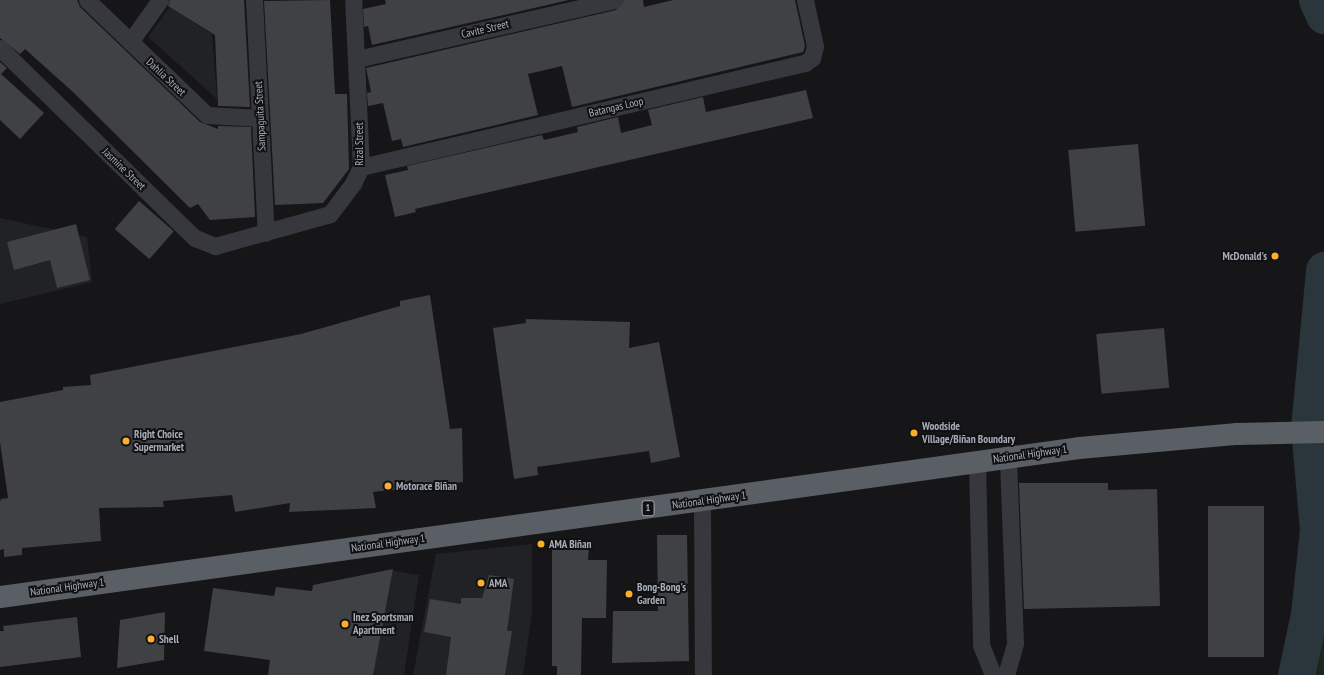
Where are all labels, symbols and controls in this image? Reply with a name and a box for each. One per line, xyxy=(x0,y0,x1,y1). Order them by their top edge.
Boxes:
street label: Cavite Street xyxy=(460,17,510,41)
street label: Dahlia Street xyxy=(143,55,189,99)
street label: Sampaguita Street xyxy=(252,81,268,151)
street label: Batangas Loop xyxy=(588,94,644,120)
street label: Rizal Street xyxy=(352,122,366,166)
street label: Jasmine Street xyxy=(100,145,148,193)
place label: McDonald's xyxy=(1222,249,1267,263)
marker: McDonald's xyxy=(1270,251,1280,261)
place label: Woodside Village/Biñan Boundary xyxy=(922,420,1015,446)
place label: Right Choice Supermarket xyxy=(134,428,184,454)
marker: Woodside Village/Biñan Boundary xyxy=(909,428,919,438)
marker: Right Choice Supermarket xyxy=(121,436,131,446)
street label: National Highway 1 xyxy=(992,442,1068,466)
place label: Motorace Biñan xyxy=(396,479,457,493)
marker: Motorace Biñan xyxy=(383,481,393,491)
street label: National Highway 1 xyxy=(671,488,747,512)
road number: 1 xyxy=(641,500,655,516)
street label: National Highway 1 xyxy=(350,531,426,555)
place label: AMA Biñan xyxy=(549,537,592,551)
marker: AMA Biñan xyxy=(536,539,546,549)
street label: National Highway 1 xyxy=(29,575,105,599)
place label: AMA xyxy=(489,576,507,590)
marker: AMA xyxy=(476,578,486,588)
place label: Bong-Bong's Garden xyxy=(637,581,686,607)
marker: Bong-Bong's Garden xyxy=(624,589,634,599)
place label: Inez Sportsman Apartment xyxy=(353,611,414,637)
marker: Inez Sportsman Apartment xyxy=(340,619,350,629)
place label: Shell xyxy=(159,632,179,646)
marker: Shell xyxy=(146,634,156,644)

